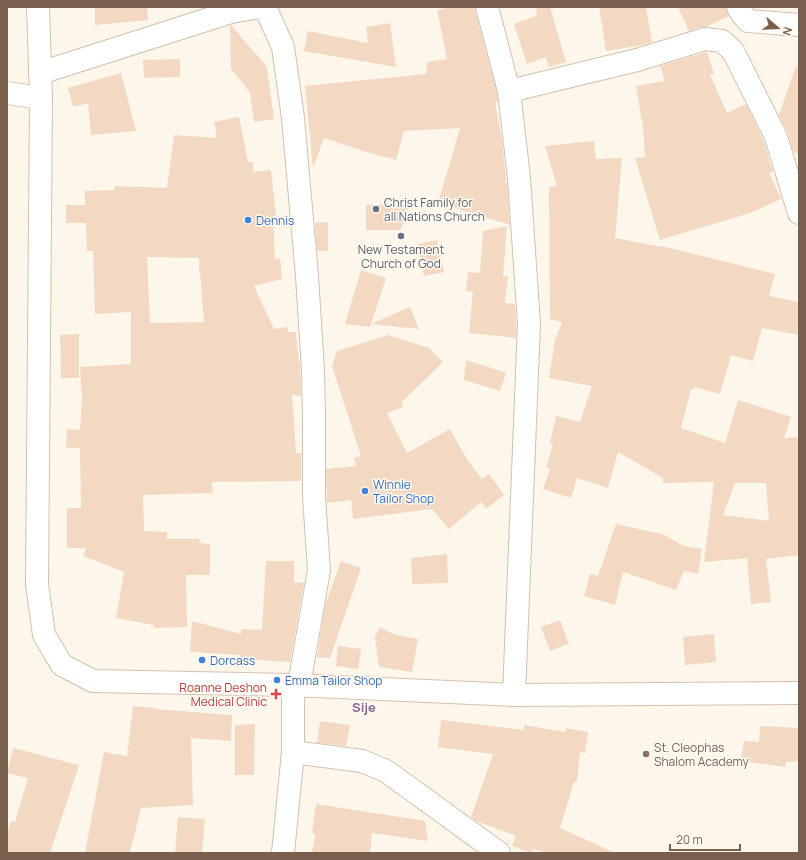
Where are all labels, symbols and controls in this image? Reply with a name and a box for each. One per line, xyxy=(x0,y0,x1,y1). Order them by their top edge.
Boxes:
north arrow xyxy=(758,8,798,48)
text: N xyxy=(780,25,796,38)
place label: Christ Family for all Nations Church xyxy=(384,194,485,225)
marker: Christ Family for all Nations Church xyxy=(371,204,381,214)
place label: Dennis xyxy=(256,212,294,229)
marker: Dennis xyxy=(243,215,253,225)
marker: New Testament Church of God xyxy=(396,231,406,241)
place label: New Testament Church of God xyxy=(358,241,444,272)
place label: Winnie Tailor Shop xyxy=(373,476,434,507)
marker: Winnie Tailor Shop xyxy=(360,486,370,496)
place label: Dorcass xyxy=(210,652,255,669)
marker: Dorcass xyxy=(197,655,207,665)
place label: Emma Tailor Shop xyxy=(285,672,382,689)
marker: Emma Tailor Shop xyxy=(272,675,282,685)
place label: Roanne Deshon Medical Clinic xyxy=(179,679,267,710)
marker: Roanne Deshon Medical Clinic xyxy=(270,688,282,700)
district label: Sije xyxy=(352,698,376,716)
place label: St. Cleophas Shalom Academy xyxy=(654,739,749,770)
marker: St. Cleophas Shalom Academy xyxy=(641,749,651,759)
scale bar xyxy=(670,826,740,852)
text: 20 m xyxy=(676,831,703,848)

